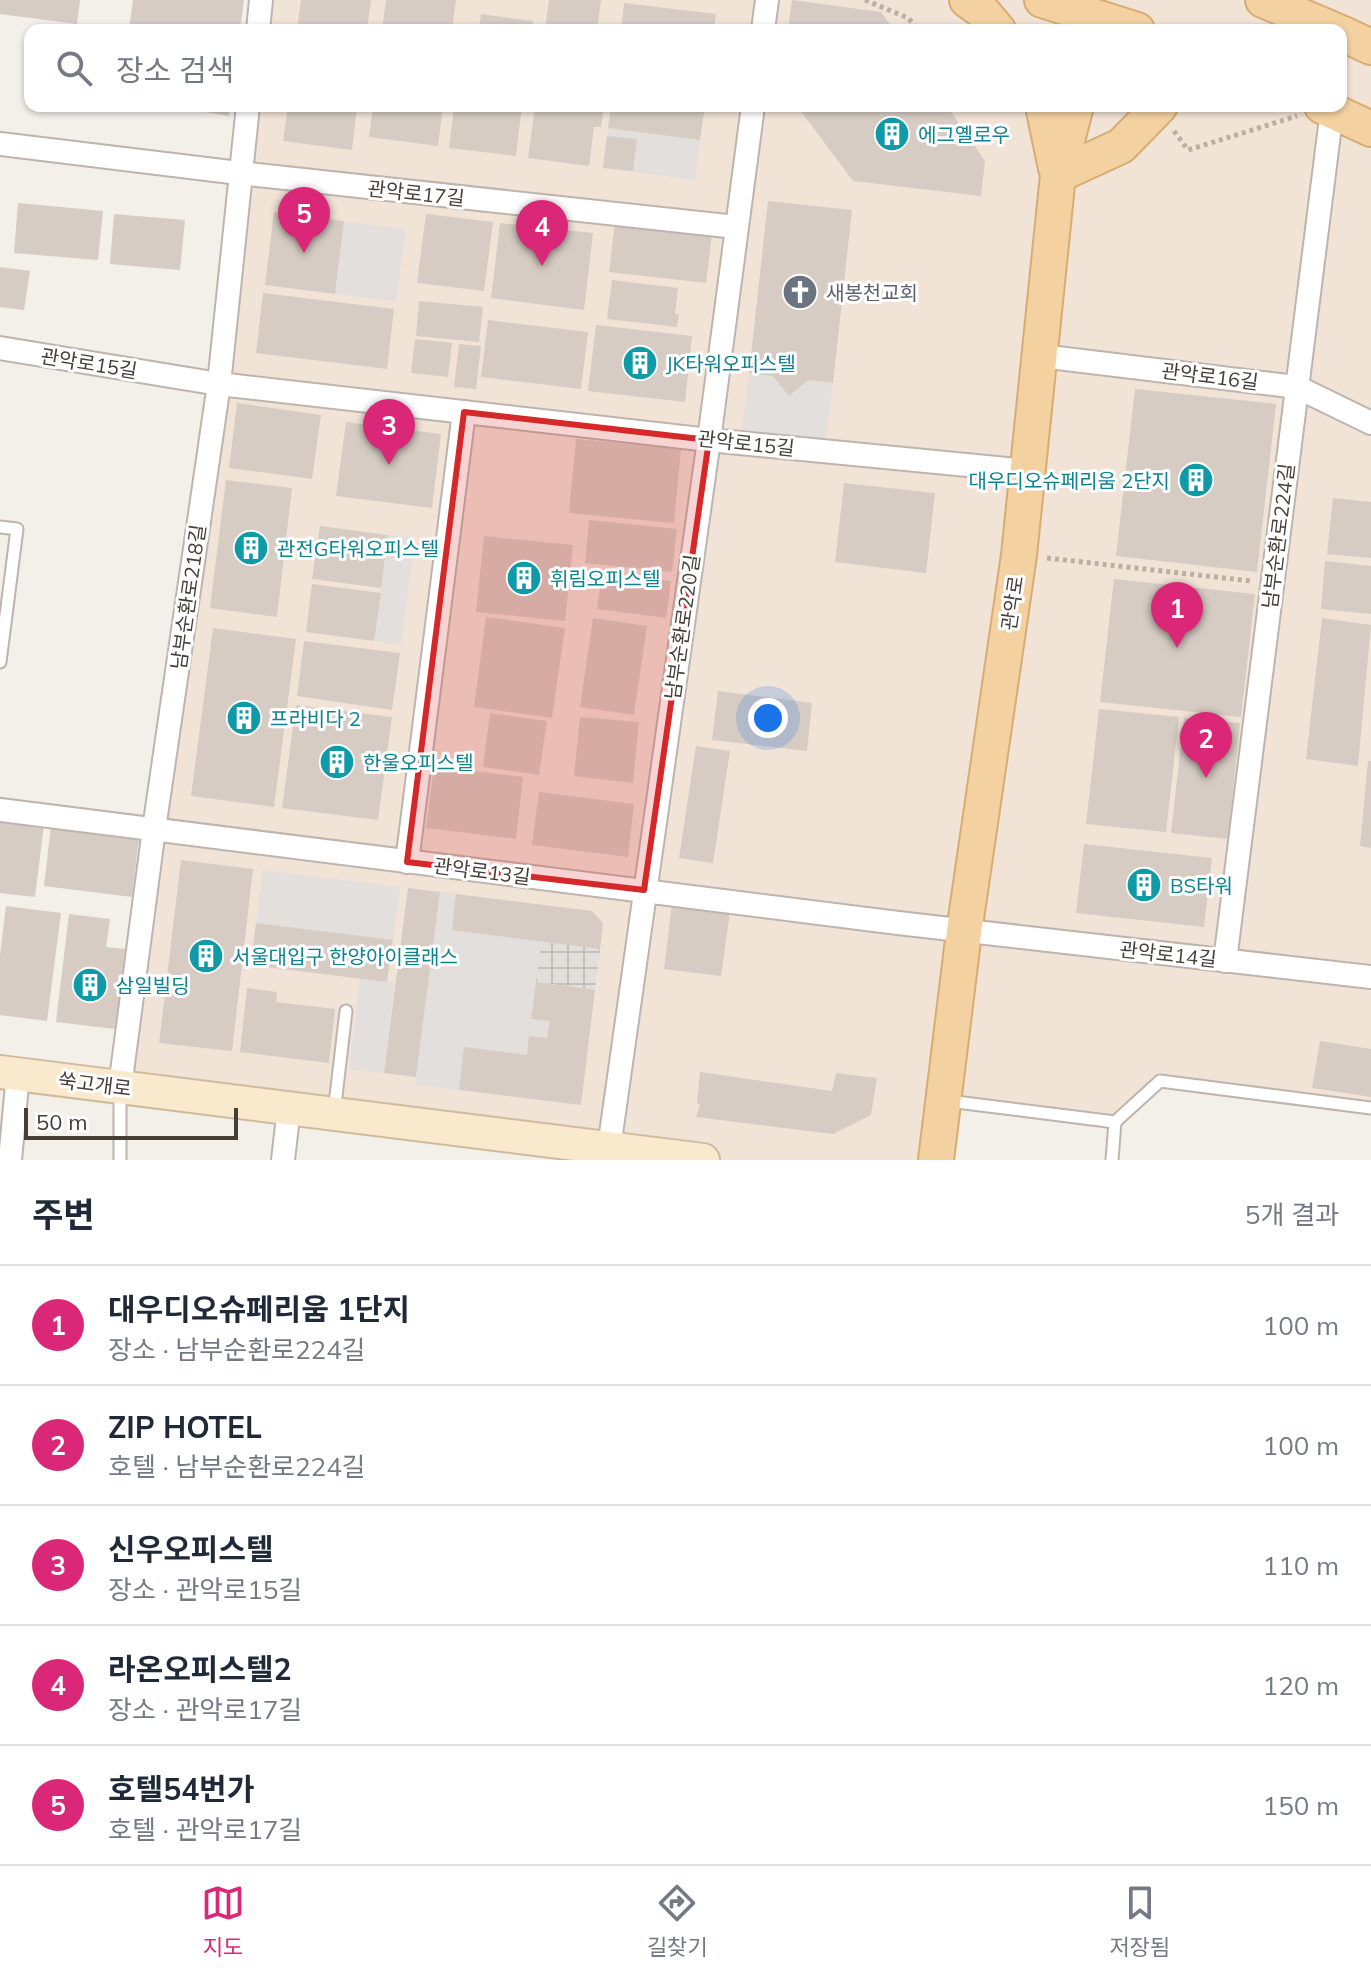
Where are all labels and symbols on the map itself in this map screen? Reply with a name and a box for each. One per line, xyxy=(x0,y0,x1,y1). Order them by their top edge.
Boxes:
building icon: 에그옐로우 xyxy=(873,115,911,153)
place label: 에그옐로우 xyxy=(918,122,1010,147)
street label: 관악로17길 xyxy=(366,175,466,211)
pin: 5 xyxy=(278,187,330,253)
pin: 4 xyxy=(516,200,568,266)
church icon: 새봉천교회 xyxy=(781,273,819,311)
place label: 새봉천교회 xyxy=(826,280,918,305)
street label: 관악로15길 xyxy=(39,343,139,383)
building icon: JK타워오피스텔 xyxy=(621,344,659,382)
place label: JK타워오피스텔 xyxy=(666,351,796,376)
street label: 관악로16길 xyxy=(1160,358,1260,394)
pin: 3 xyxy=(363,399,415,465)
street label: 관악로15길 xyxy=(696,425,796,461)
building icon: 대우디오슈페리움 2단지 xyxy=(1177,461,1215,499)
street label: 남부순환로224길 xyxy=(1257,462,1299,610)
place label: 대우디오슈페리움 2단지 xyxy=(969,468,1170,493)
street label: 남부순환로218길 xyxy=(165,523,211,671)
building icon: 관전G타워오피스텔 xyxy=(232,529,270,567)
place label: 관전G타워오피스텔 xyxy=(277,536,439,561)
street label: 남부순환로220길 xyxy=(659,553,705,701)
building icon: 휘림오피스텔 xyxy=(505,559,543,597)
place label: 휘림오피스텔 xyxy=(550,566,660,591)
street label: 관악로 xyxy=(996,574,1028,632)
pin: 1 xyxy=(1151,582,1203,648)
your location xyxy=(748,698,788,738)
building icon: 프라비다 2 xyxy=(225,699,263,737)
place label: 프라비다 2 xyxy=(270,706,361,731)
pin: 2 xyxy=(1180,712,1232,778)
building icon: 한울오피스텔 xyxy=(318,743,356,781)
place label: 한울오피스텔 xyxy=(363,750,473,775)
street label: 관악로13길 xyxy=(432,853,532,889)
building icon: BS타워 xyxy=(1125,866,1163,904)
place label: BS타워 xyxy=(1170,873,1233,898)
street label: 관악로14길 xyxy=(1118,936,1218,972)
building icon: 서울대입구 한양아이클래스 xyxy=(187,937,225,975)
place label: 서울대입구 한양아이클래스 xyxy=(232,944,458,969)
building icon: 삼일빌딩 xyxy=(71,966,109,1004)
place label: 삼일빌딩 xyxy=(116,973,190,998)
street label: 쑥고개로 xyxy=(57,1067,133,1101)
scale bar xyxy=(24,1104,238,1140)

